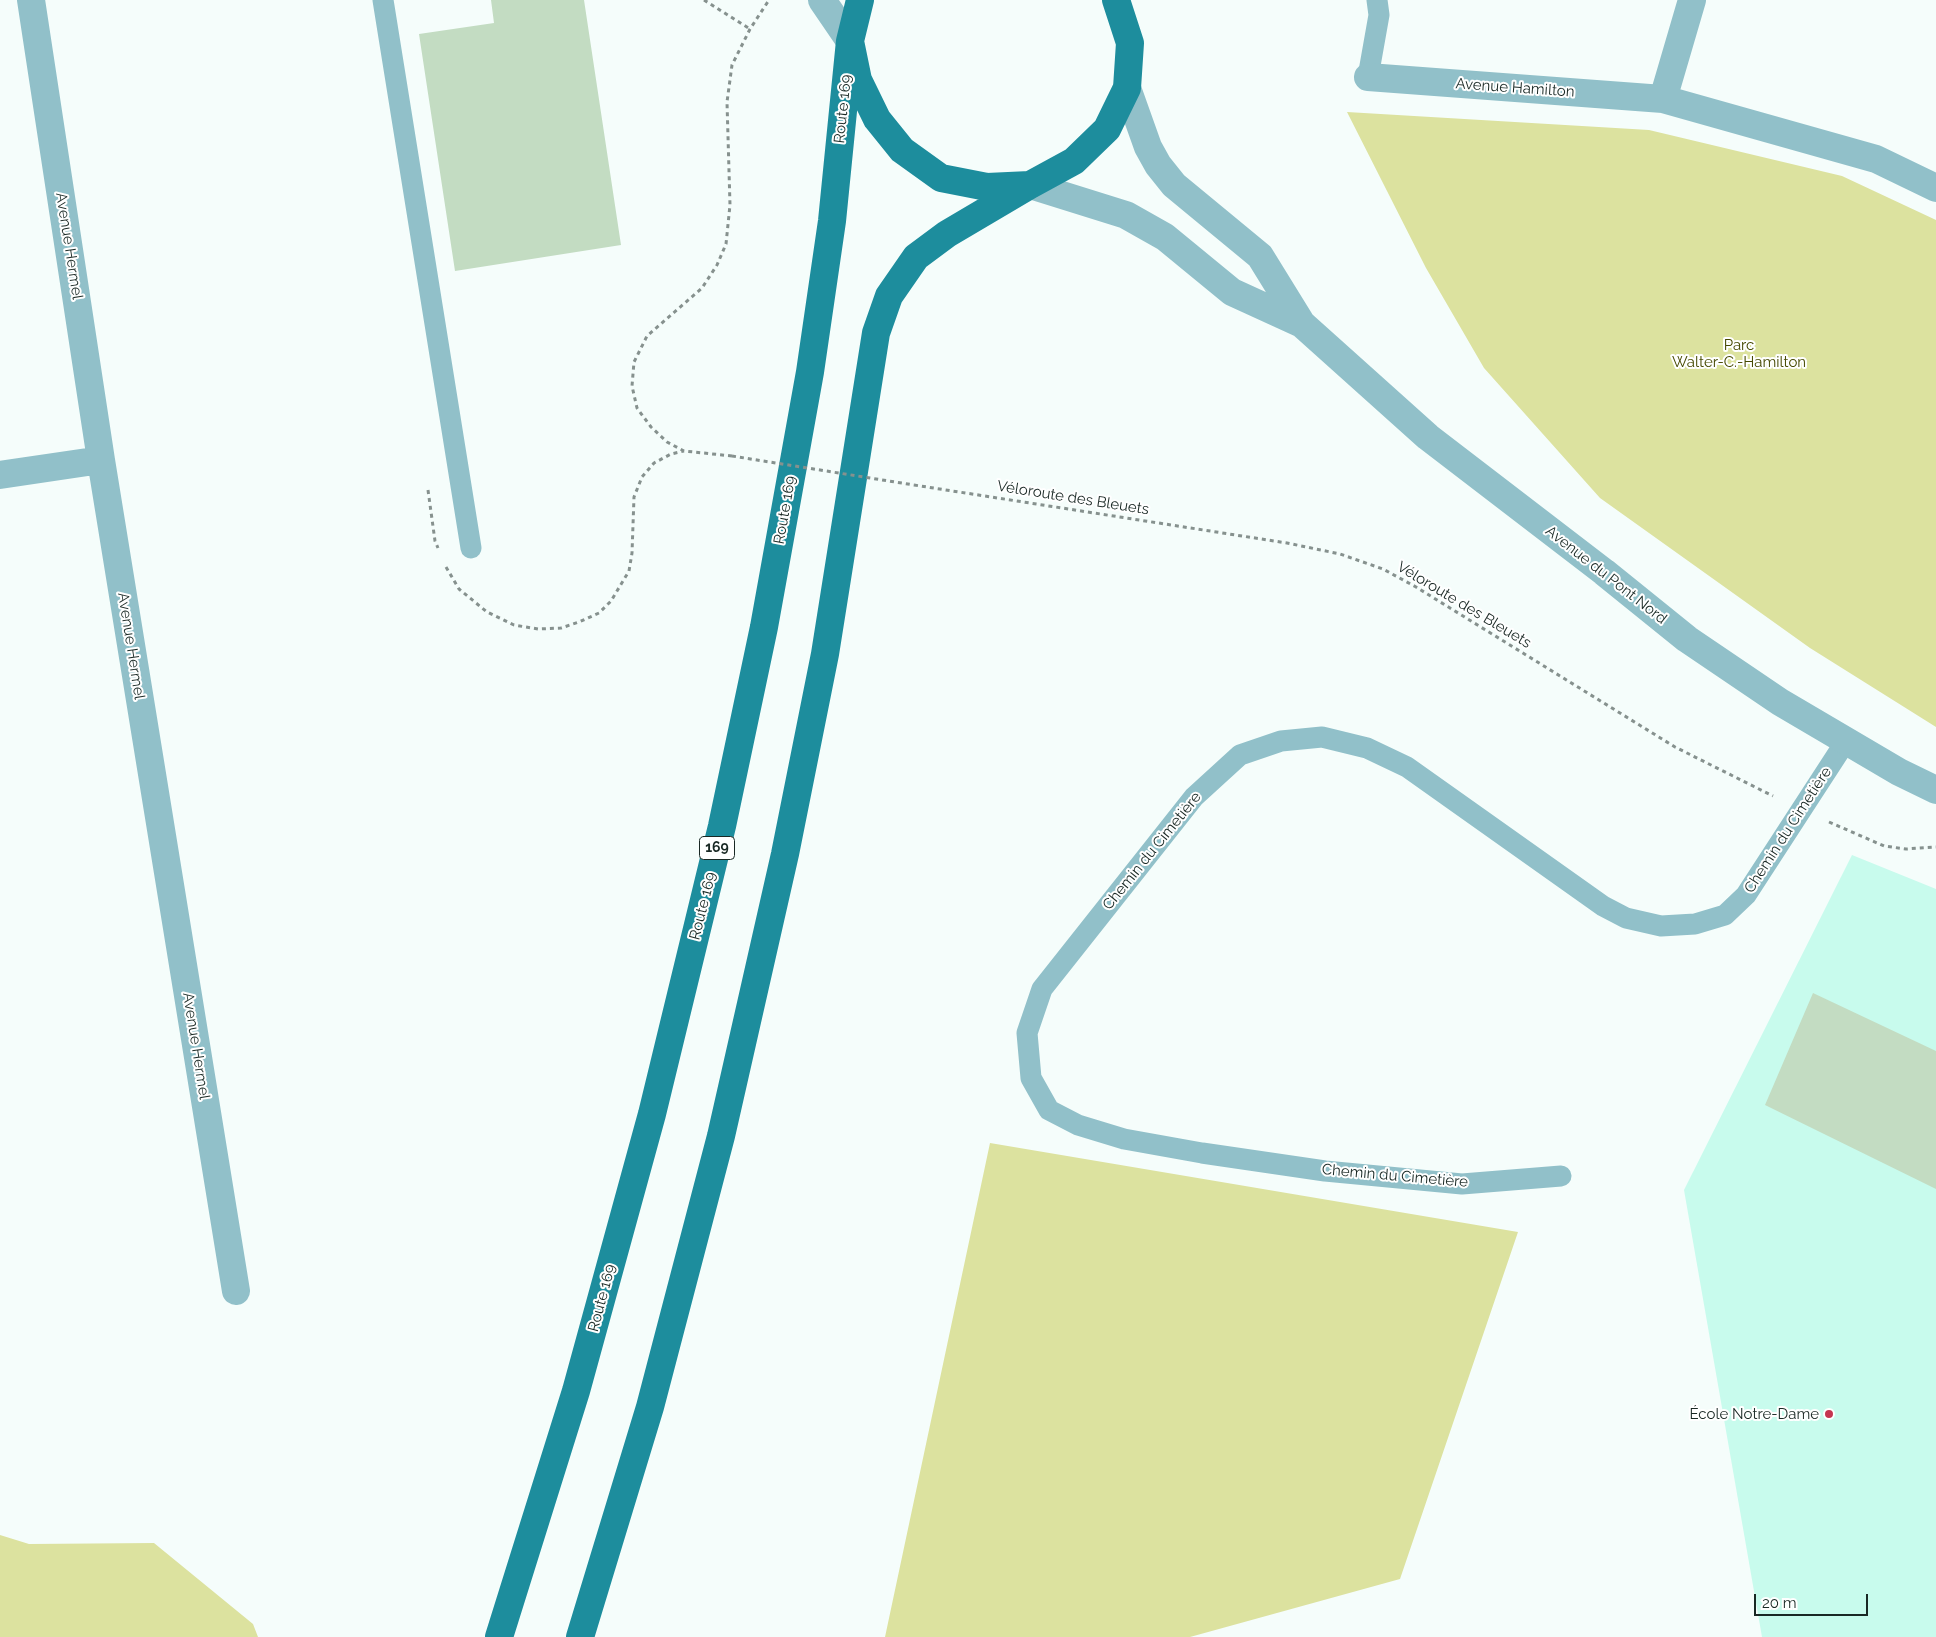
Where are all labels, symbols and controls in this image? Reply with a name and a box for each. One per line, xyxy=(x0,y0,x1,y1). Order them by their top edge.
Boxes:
street label: Route 169 xyxy=(830,74,856,144)
street label: Avenue Hamilton xyxy=(1455,75,1575,101)
street label: Avenue Hermel xyxy=(52,191,86,301)
park label: Parc Walter-C.-Hamilton xyxy=(1672,336,1806,371)
street label: Route 169 xyxy=(770,474,800,546)
street label: Véloroute des Bleuets xyxy=(996,477,1150,519)
street label: Avenue du Pont Nord xyxy=(1542,522,1670,628)
street label: Véloroute des Bleuets xyxy=(1394,558,1534,652)
street label: Avenue Hermel xyxy=(114,591,148,701)
street label: Chemin du Cimetière xyxy=(1741,764,1835,896)
street label: Chemin du Cimetière xyxy=(1099,788,1205,914)
road number: 169 xyxy=(700,836,734,860)
street label: Route 169 xyxy=(686,870,720,942)
street label: Avenue Hermel xyxy=(179,991,213,1101)
street label: Chemin du Cimetière xyxy=(1321,1161,1469,1191)
street label: Route 169 xyxy=(584,1262,620,1334)
place label: École Notre-Dame xyxy=(1689,1405,1819,1423)
marker: École Notre-Dame xyxy=(1823,1408,1835,1420)
scale bar xyxy=(1756,1584,1870,1616)
text: 20 m xyxy=(1762,1594,1797,1612)

